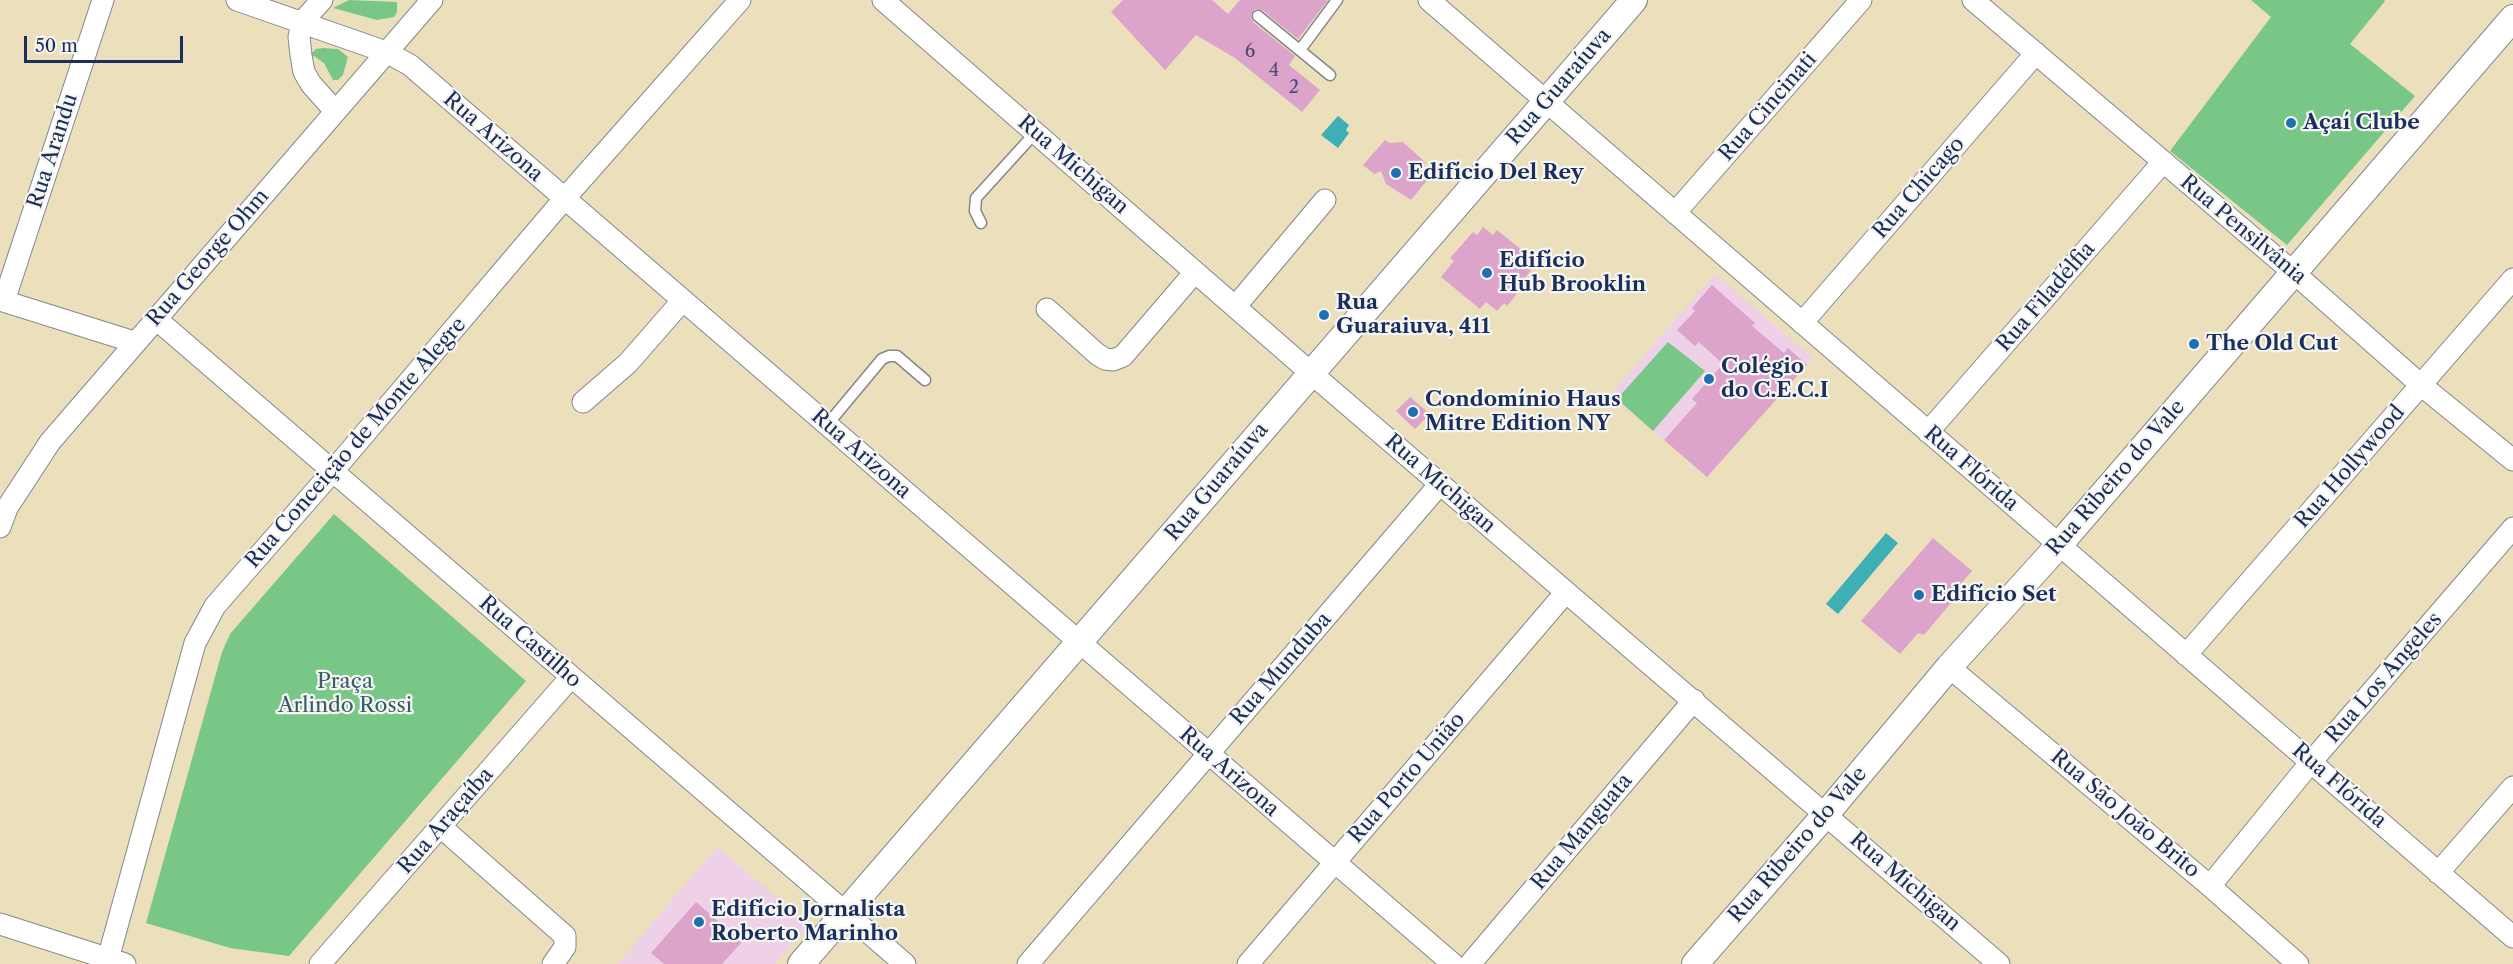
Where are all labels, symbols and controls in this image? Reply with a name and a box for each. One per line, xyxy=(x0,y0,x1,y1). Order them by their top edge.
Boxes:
street label: Rua Guaraíuva xyxy=(1501,23,1617,151)
scale bar xyxy=(27,24,186,62)
text: 50 m xyxy=(35,35,78,57)
house number: 6 xyxy=(1245,41,1255,63)
street label: Rua Cincinati xyxy=(1714,47,1822,167)
house number: 4 xyxy=(1269,60,1279,82)
house number: 2 xyxy=(1289,77,1299,99)
street label: Rua Arizona xyxy=(438,87,548,187)
street label: Rua Arandu xyxy=(23,90,83,212)
street label: Rua Michigan xyxy=(1013,110,1133,220)
place label: Açaí Clube xyxy=(2303,110,2420,136)
marker: Açaí Clube xyxy=(2284,116,2298,130)
street label: Rua Chicago xyxy=(1868,132,1970,244)
place label: Edifício Del Rey xyxy=(1408,160,1584,186)
marker: Edifício Del Rey xyxy=(1389,166,1403,180)
street label: Rua Pensilvânia xyxy=(2175,170,2311,290)
street label: Rua George Ohm xyxy=(142,184,274,332)
street label: Rua Filadélfia xyxy=(1991,237,2101,357)
place label: Edifício Hub Brooklin xyxy=(1499,248,1646,298)
marker: Edifício Hub Brooklin xyxy=(1480,266,1494,280)
place label: Rua Guaraiuva, 411 xyxy=(1336,290,1490,340)
marker: Rua Guaraiuva, 411 xyxy=(1317,308,1331,322)
street label: Rua Conceição de Monte Alegre xyxy=(240,313,472,573)
place label: The Old Cut xyxy=(2206,331,2338,357)
marker: The Old Cut xyxy=(2187,337,2201,351)
place label: Colégio do C.E.C.I xyxy=(1721,354,1828,404)
marker: Colégio do C.E.C.I xyxy=(1702,372,1716,386)
place label: Condomínio Haus Mitre Edition NY xyxy=(1425,387,1621,437)
street label: Rua Ribeiro do Vale xyxy=(2041,395,2191,561)
street label: Rua Hollywood xyxy=(2290,400,2410,534)
street label: Rua Arizona xyxy=(806,404,916,504)
marker: Condomínio Haus Mitre Edition NY xyxy=(1406,405,1420,419)
street label: Rua Guaraíuva xyxy=(1160,418,1274,546)
street label: Rua Flórida xyxy=(1919,421,2023,517)
street label: Rua Michigan xyxy=(1380,429,1500,539)
place label: Edifício Set xyxy=(1931,582,2056,608)
marker: Edifício Set xyxy=(1912,588,1926,602)
street label: Rua Castilho xyxy=(474,591,586,693)
street label: Rua Munduba xyxy=(1225,607,1337,731)
street label: Rua Los Angeles xyxy=(2320,607,2448,749)
park label: Praça Arlindo Rossi xyxy=(278,669,412,719)
street label: Rua Porto União xyxy=(1343,707,1471,849)
street label: Rua Arizona xyxy=(1174,722,1284,822)
street label: Rua Flórida xyxy=(2287,738,2391,834)
street label: Rua São João Brito xyxy=(2045,744,2205,884)
street label: Rua Ribeiro do Vale xyxy=(1723,762,1873,928)
street label: Rua Araçaíba xyxy=(393,763,499,879)
street label: Rua Manguata xyxy=(1526,769,1638,895)
street label: Rua Michigan xyxy=(1845,827,1965,937)
place label: Edifício Jornalista Roberto Marinho xyxy=(711,897,905,947)
marker: Edifício Jornalista Roberto Marinho xyxy=(692,915,706,929)

